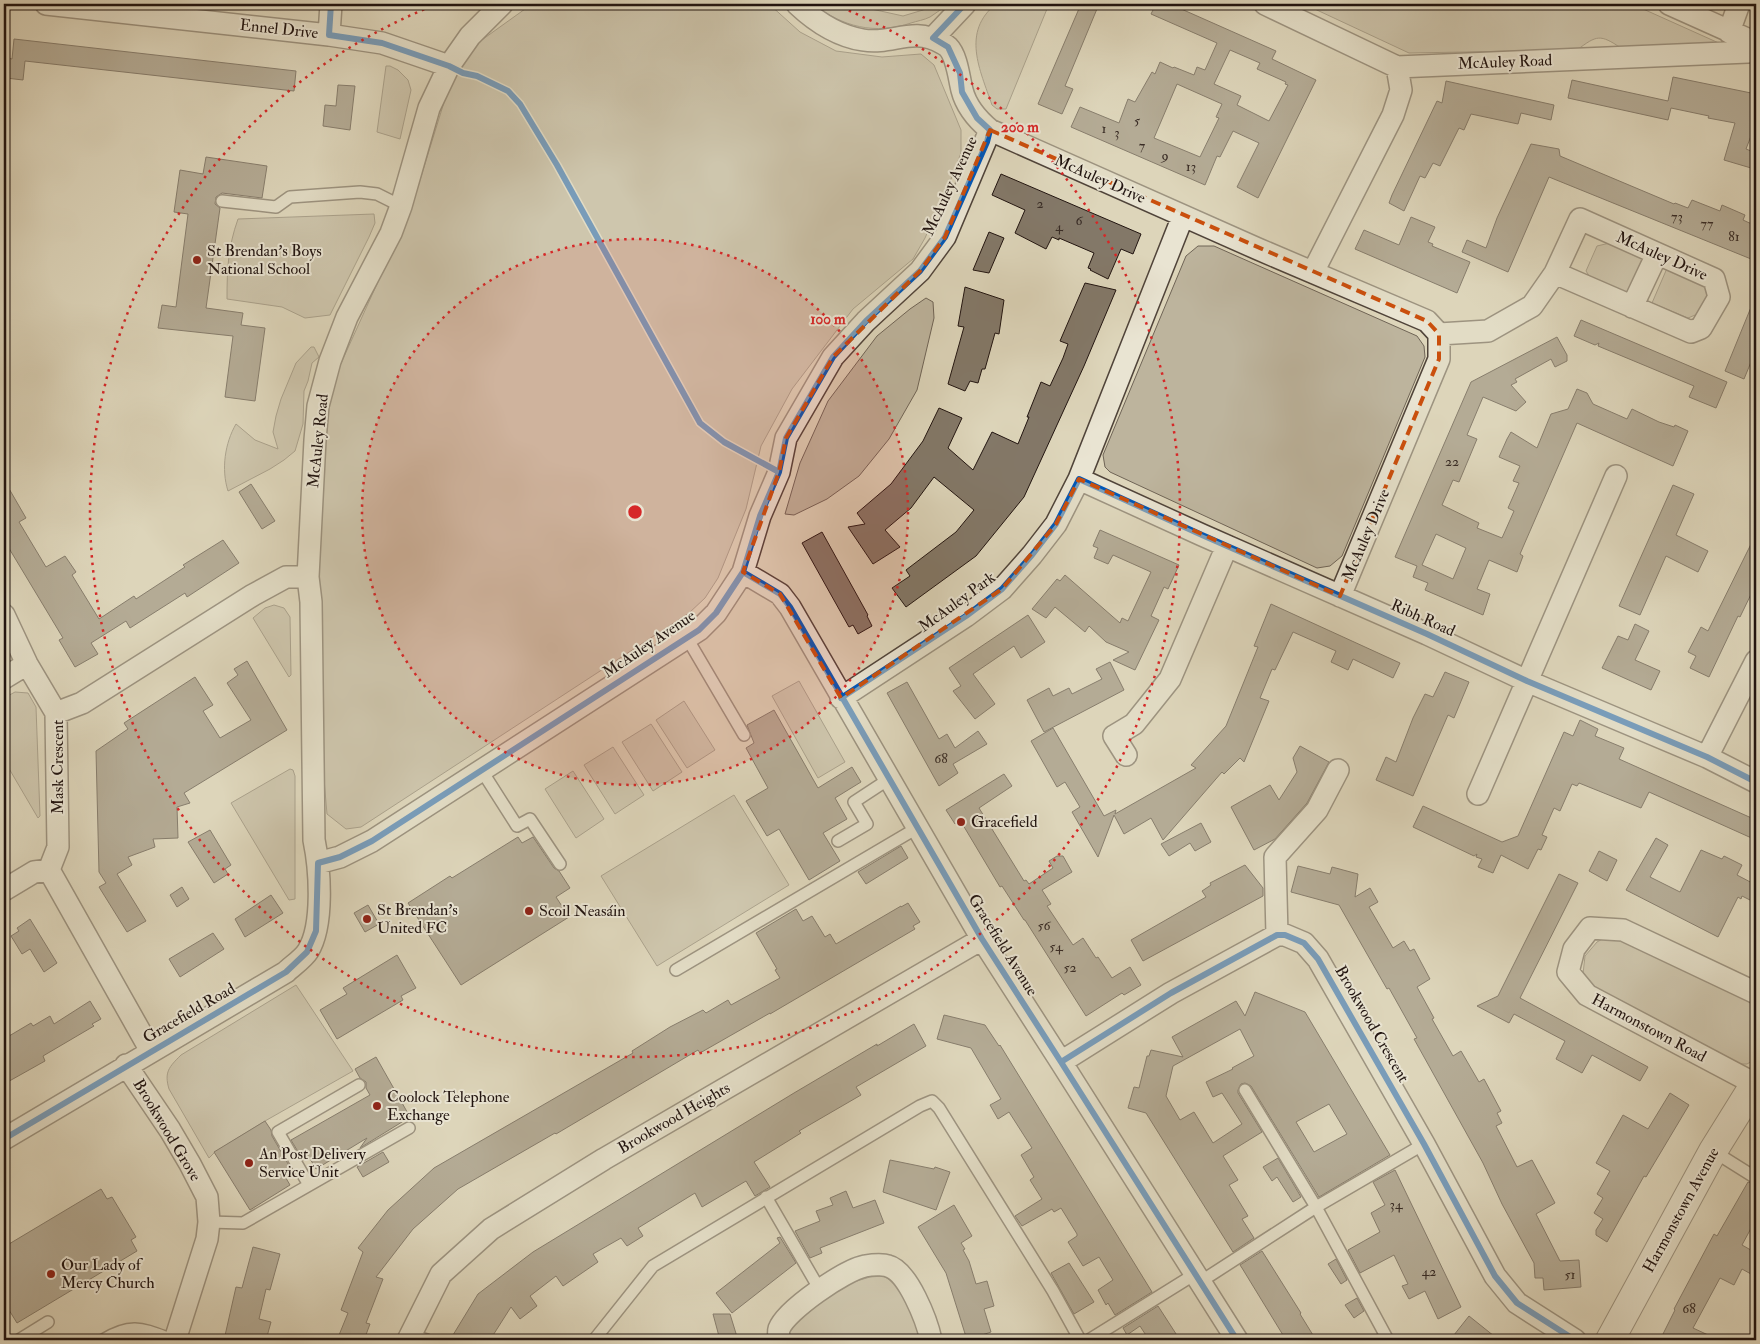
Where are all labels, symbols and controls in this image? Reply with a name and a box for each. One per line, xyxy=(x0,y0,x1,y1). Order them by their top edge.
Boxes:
street label: Ennel Drive xyxy=(239,15,320,43)
street label: McAuley Road xyxy=(1457,50,1553,74)
house number: 5 xyxy=(1134,112,1141,129)
text: 200 m xyxy=(1001,118,1039,137)
house number: 1 xyxy=(1102,120,1107,137)
house number: 3 xyxy=(1114,124,1120,141)
street label: McAuley Avenue xyxy=(918,133,982,239)
house number: 7 xyxy=(1139,137,1146,154)
house number: 9 xyxy=(1160,147,1169,164)
street label: McAuley Drive xyxy=(1051,150,1149,208)
house number: 13 xyxy=(1186,158,1196,175)
house number: 2 xyxy=(1036,195,1044,212)
house number: 73 xyxy=(1671,208,1683,225)
house number: 6 xyxy=(1075,212,1083,229)
house number: 77 xyxy=(1701,215,1714,232)
house number: 4 xyxy=(1055,218,1064,235)
street label: McAuley Drive xyxy=(1613,227,1711,285)
house number: 81 xyxy=(1728,228,1740,245)
place label: St Brendan's Boys National School xyxy=(207,241,322,279)
marker: St Brendan's Boys National School xyxy=(191,254,203,266)
text: 100 m xyxy=(810,310,846,329)
street label: McAuley Road xyxy=(303,393,333,489)
house number: 22 xyxy=(1445,453,1459,470)
street label: McAuley Drive xyxy=(1338,486,1394,584)
centre of rings xyxy=(626,503,644,521)
street label: McAuley Park xyxy=(915,567,1000,637)
street label: Ribh Road xyxy=(1388,595,1459,641)
street label: McAuley Avenue xyxy=(599,605,699,682)
street label: Mask Crescent xyxy=(48,720,68,814)
house number: 68 xyxy=(934,750,948,767)
place label: Gracefield xyxy=(971,812,1038,832)
marker: Gracefield xyxy=(955,816,967,828)
street label: Gracefield Avenue xyxy=(964,890,1042,1000)
place label: St Brendan's United FC xyxy=(377,900,458,938)
place label: Scoil Neasáin xyxy=(539,901,626,921)
marker: Scoil Neasáin xyxy=(523,905,535,917)
marker: St Brendan's United FC xyxy=(361,913,373,925)
house number: 56 xyxy=(1037,917,1052,934)
house number: 54 xyxy=(1049,938,1064,955)
house number: 52 xyxy=(1063,959,1077,976)
street label: Brookwood Crescent xyxy=(1330,962,1414,1086)
street label: Gracefield Road xyxy=(139,978,239,1047)
street label: Harmonstown Road xyxy=(1588,989,1710,1067)
street label: Brookwood Grove xyxy=(129,1075,206,1185)
street label: Brookwood Heights xyxy=(614,1078,734,1158)
place label: Coolock Telephone Exchange xyxy=(387,1087,510,1125)
marker: Coolock Telephone Exchange xyxy=(371,1100,383,1112)
place label: An Post Delivery Service Unit xyxy=(258,1144,367,1182)
street label: Harmonstown Avenue xyxy=(1638,1144,1724,1276)
marker: An Post Delivery Service Unit xyxy=(243,1157,255,1169)
house number: 34 xyxy=(1390,1196,1404,1213)
place label: Our Lady of Mercy Church xyxy=(61,1255,155,1293)
house number: 42 xyxy=(1422,1263,1436,1280)
house number: 51 xyxy=(1564,1266,1576,1283)
marker: Our Lady of Mercy Church xyxy=(45,1268,57,1280)
house number: 68 xyxy=(1682,1300,1696,1317)

